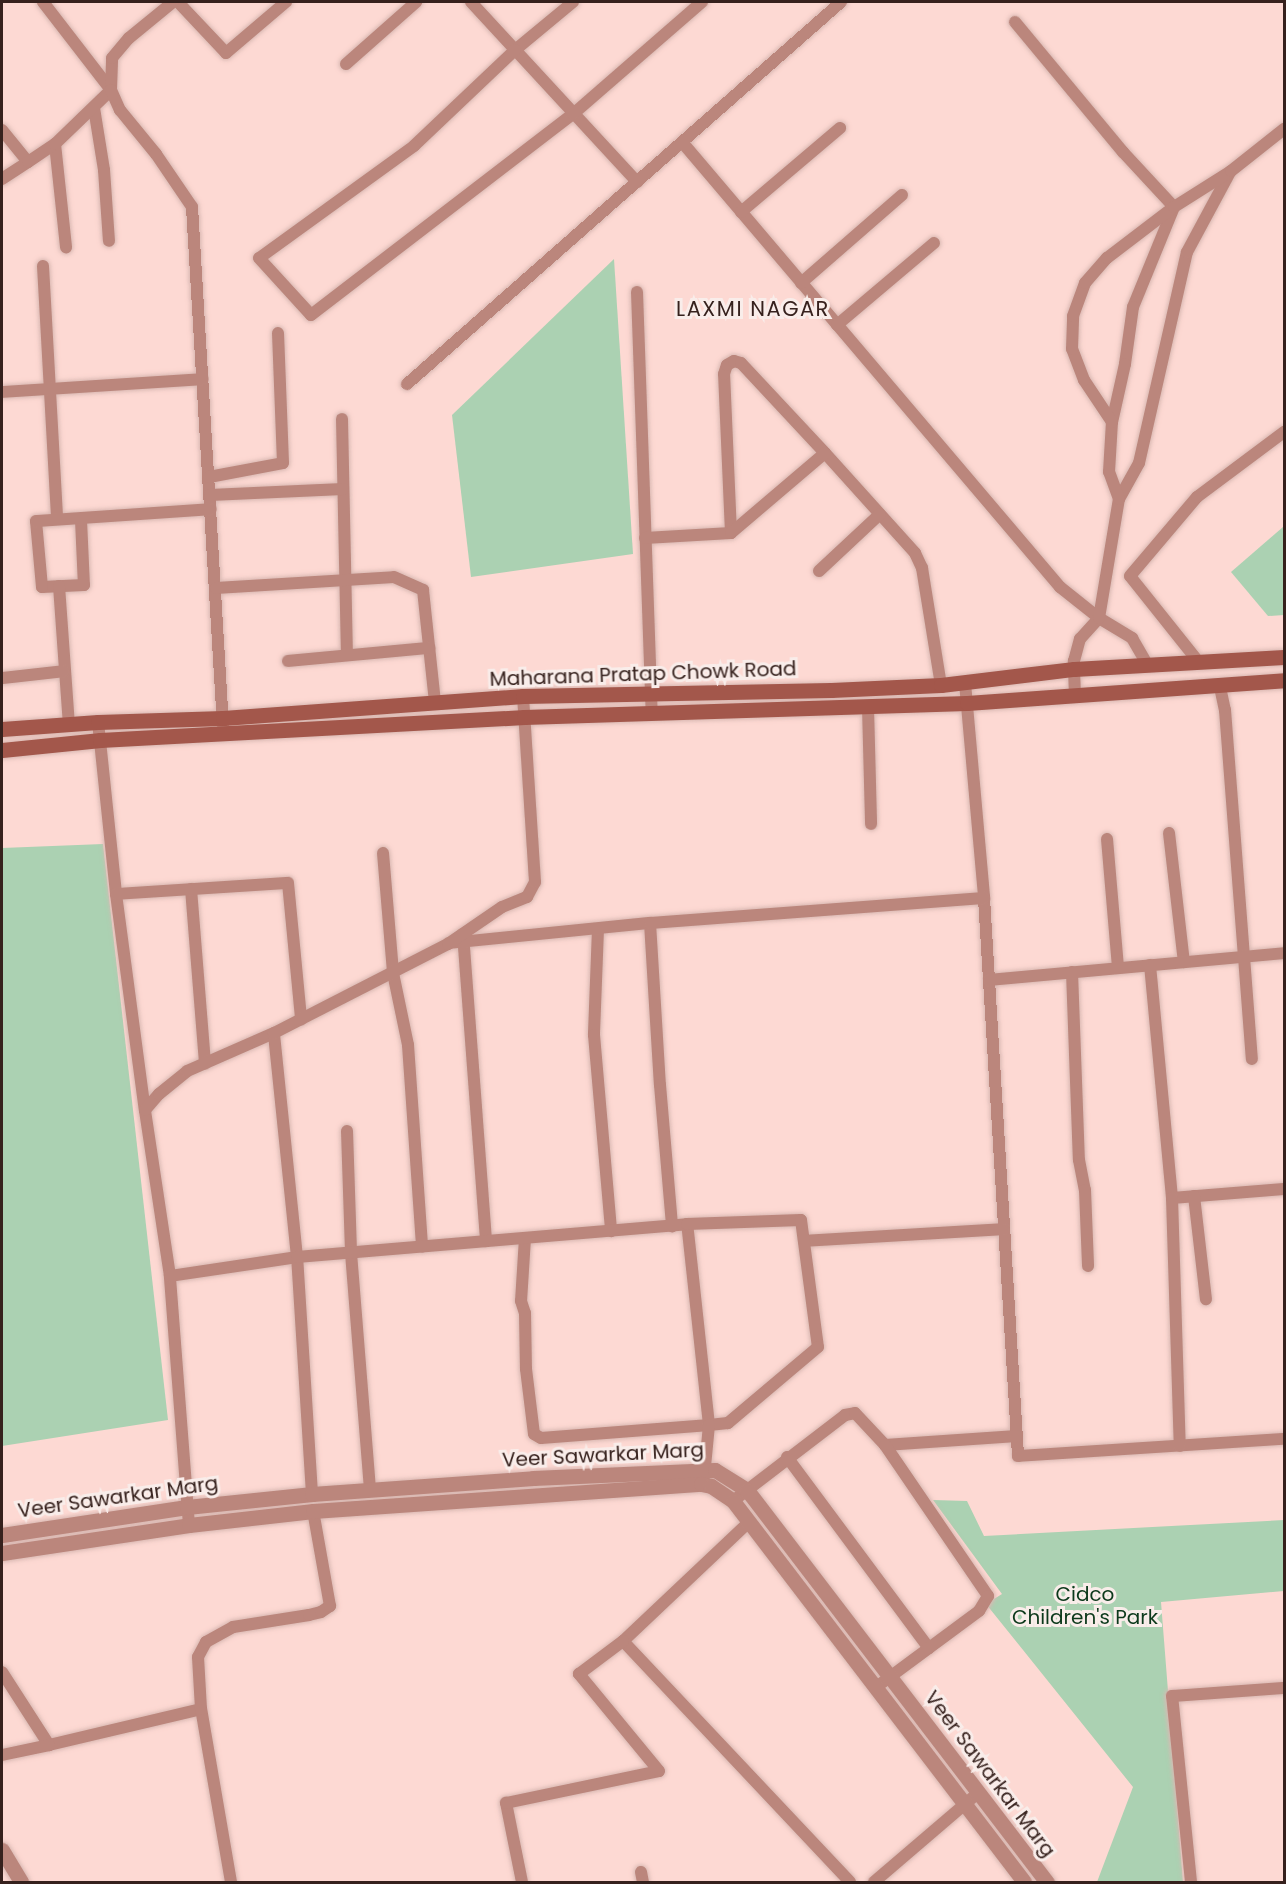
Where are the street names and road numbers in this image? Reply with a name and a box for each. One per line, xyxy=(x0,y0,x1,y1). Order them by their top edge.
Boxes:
street label: Maharana Pratap Chowk Road xyxy=(489,657,797,691)
street label: Veer Sawarkar Marg xyxy=(501,1438,705,1472)
street label: Veer Sawarkar Marg xyxy=(16,1471,220,1523)
street label: Veer Sawarkar Marg xyxy=(920,1686,1060,1862)

